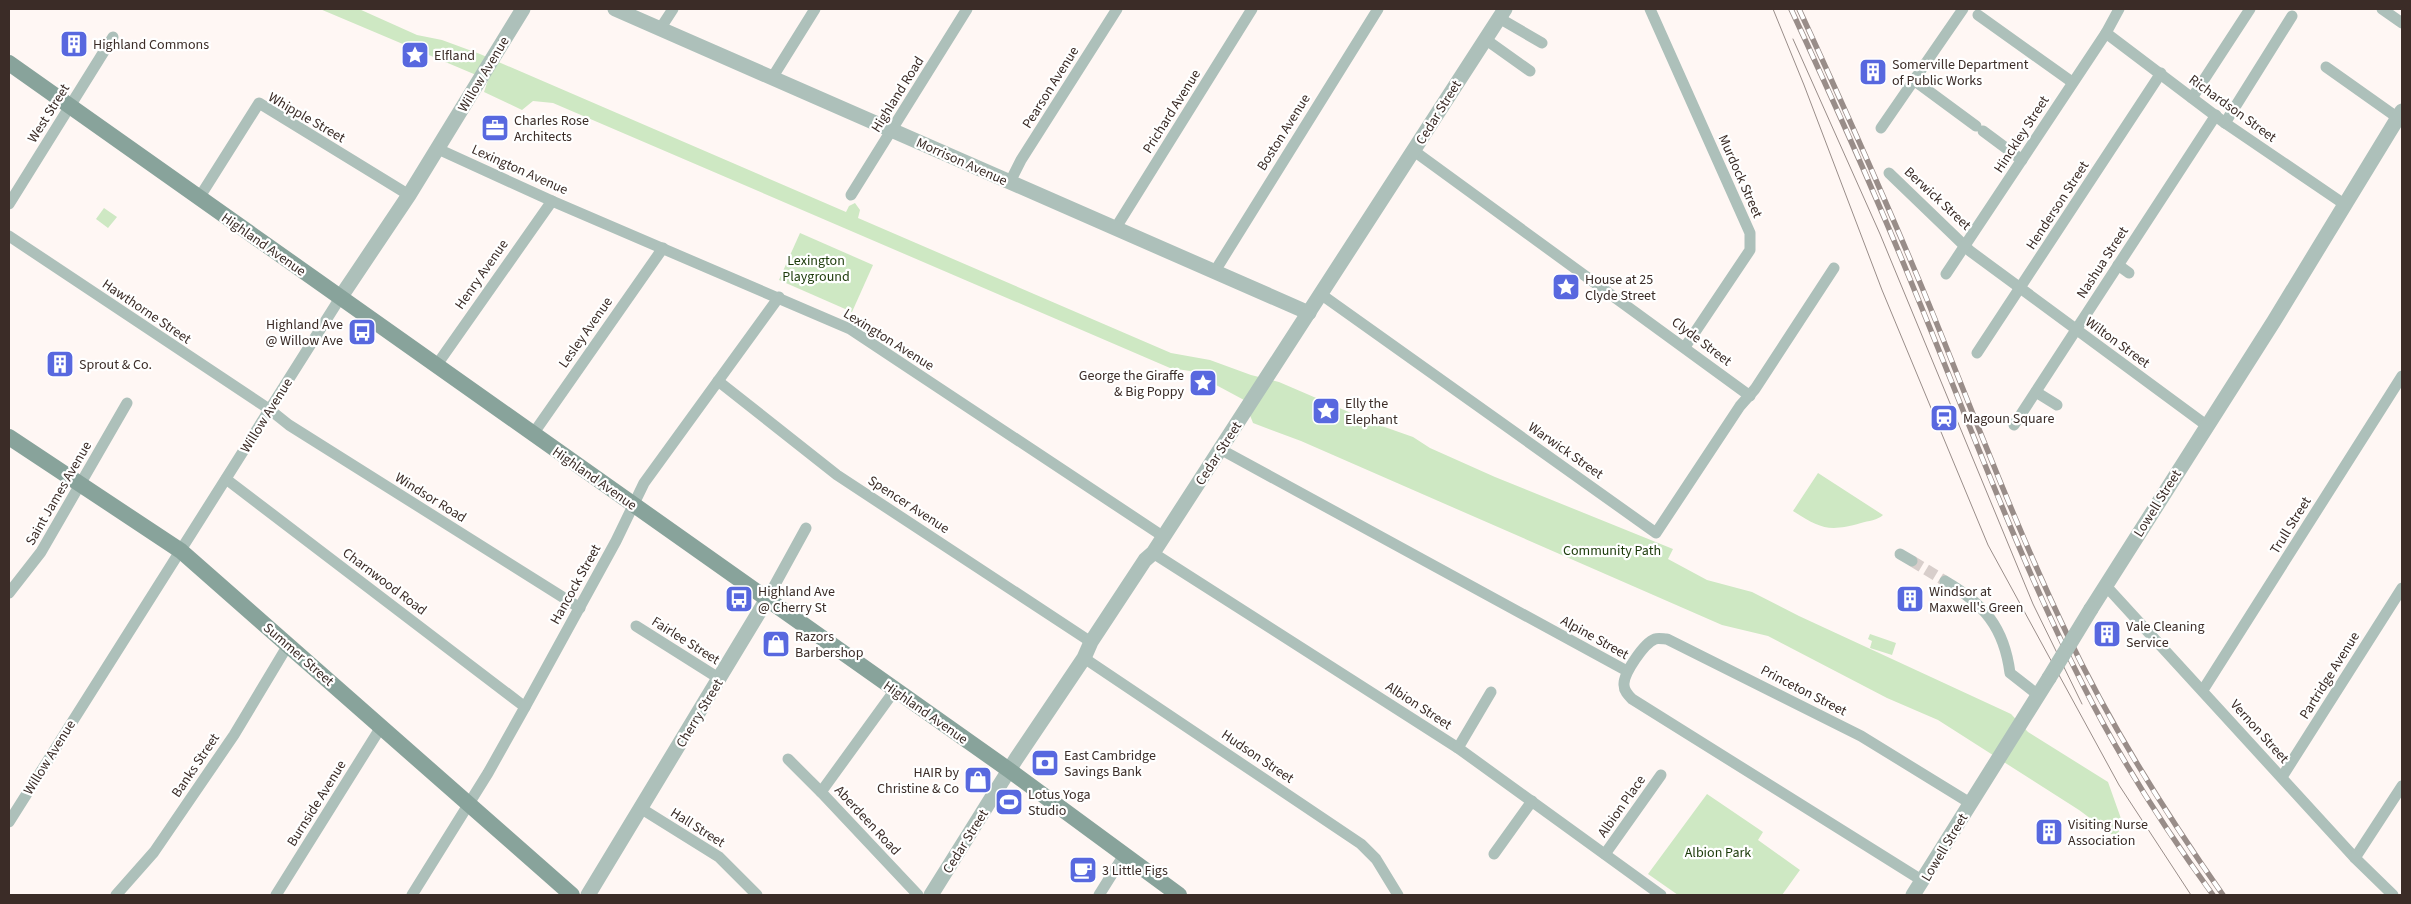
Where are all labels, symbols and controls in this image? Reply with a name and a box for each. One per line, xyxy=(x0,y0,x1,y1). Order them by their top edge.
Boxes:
building icon: Highland Commons xyxy=(59,29,89,59)
street label: Willow Avenue xyxy=(453,33,514,116)
place label: Highland Commons xyxy=(93,35,209,55)
place icon: Elfland xyxy=(400,40,430,70)
street label: Pearson Avenue xyxy=(1018,43,1084,132)
place label: Elfland xyxy=(434,46,475,66)
street label: Highland Road xyxy=(867,53,929,136)
place label: Somerville Department of Public Works xyxy=(1892,55,2029,91)
building icon: Somerville Department of Public Works xyxy=(1858,57,1888,87)
street label: Prichard Avenue xyxy=(1138,66,1206,157)
street label: Richardson Street xyxy=(2184,70,2281,148)
street label: Cedar Street xyxy=(1411,76,1467,149)
street label: West Street xyxy=(23,80,75,147)
street label: Whipple Street xyxy=(264,88,349,148)
street label: Boston Avenue xyxy=(1252,90,1315,175)
street label: Hinckley Street xyxy=(1989,92,2054,177)
place label: Charles Rose Architects xyxy=(514,111,589,147)
office icon: Charles Rose Architects xyxy=(480,113,510,143)
street label: Murdock Street xyxy=(1713,132,1767,221)
street label: Morrison Avenue xyxy=(913,133,1010,191)
street label: Lexington Avenue xyxy=(468,140,571,200)
street label: Henderson Street xyxy=(2022,157,2094,254)
street label: Berwick Street xyxy=(1899,162,1975,235)
street label: Highland Avenue xyxy=(217,208,310,282)
street label: Nashua Street xyxy=(2072,222,2134,302)
street label: Henry Avenue xyxy=(450,235,513,314)
park label: Lexington Playground xyxy=(782,251,850,287)
place label: House at 25 Clyde Street xyxy=(1585,270,1656,306)
place icon: House at 25 Clyde Street xyxy=(1551,272,1581,302)
street label: Hawthorne Street xyxy=(98,275,195,349)
street label: Lesley Avenue xyxy=(554,293,618,372)
street label: Lexington Avenue xyxy=(839,304,938,376)
street label: Wilton Street xyxy=(2081,312,2154,373)
street label: Clyde Street xyxy=(1667,313,1736,371)
place label: Highland Ave @ Willow Ave xyxy=(265,315,343,351)
bus stop icon: Highland Ave @ Willow Ave xyxy=(347,317,377,347)
building icon: Sprout & Co. xyxy=(45,349,75,379)
place label: Sprout & Co. xyxy=(79,355,152,375)
place label: George the Giraffe & Big Poppy xyxy=(1079,366,1184,402)
place icon: George the Giraffe & Big Poppy xyxy=(1188,368,1218,398)
street label: Willow Avenue xyxy=(236,374,298,457)
place label: Elly the Elephant xyxy=(1345,394,1398,430)
place icon: Elly the Elephant xyxy=(1311,396,1341,426)
station icon: Magoun Square xyxy=(1929,403,1959,433)
place label: Magoun Square xyxy=(1963,409,2054,429)
street label: Cedar Street xyxy=(1191,417,1247,489)
street label: Warwick Street xyxy=(1524,417,1607,484)
street label: Saint James Avenue xyxy=(21,438,97,549)
street label: Highland Avenue xyxy=(548,442,641,516)
street label: Lowell Street xyxy=(2129,466,2187,541)
street label: Windsor Road xyxy=(391,468,470,528)
street label: Spencer Avenue xyxy=(864,471,953,539)
street label: Trull Street xyxy=(2265,493,2317,558)
street label: Hancock Street xyxy=(546,541,606,628)
park label: Community Path xyxy=(1563,541,1661,561)
street label: Charnwood Road xyxy=(338,543,431,620)
place label: Highland Ave @ Cherry St xyxy=(758,582,835,618)
place label: Windsor at Maxwell's Green xyxy=(1929,582,2023,618)
bus stop icon: Highland Ave @ Cherry St xyxy=(724,584,754,614)
building icon: Windsor at Maxwell's Green xyxy=(1895,584,1925,614)
street label: Alpine Street xyxy=(1557,611,1632,665)
street label: Fairlee Street xyxy=(647,612,724,670)
place label: Vale Cleaning Service xyxy=(2126,617,2204,653)
street label: Summer Street xyxy=(259,618,338,691)
building icon: Vale Cleaning Service xyxy=(2092,619,2122,649)
place label: Razors Barbershop xyxy=(795,627,864,663)
street label: Partridge Avenue xyxy=(2295,628,2365,723)
shop icon: Razors Barbershop xyxy=(761,629,791,659)
street label: Princeton Street xyxy=(1757,661,1850,721)
street label: Cherry Street xyxy=(671,675,728,752)
street label: Highland Avenue xyxy=(879,676,972,750)
street label: Albion Street xyxy=(1381,677,1456,735)
street label: Vernon Street xyxy=(2225,695,2293,768)
street label: Willow Avenue xyxy=(19,716,81,799)
street label: Hudson Street xyxy=(1217,725,1298,789)
street label: Banks Street xyxy=(167,729,225,802)
place label: East Cambridge Savings Bank xyxy=(1064,746,1156,782)
bank icon: East Cambridge Savings Bank xyxy=(1030,748,1060,778)
street label: Burnside Avenue xyxy=(282,756,351,851)
place label: HAIR by Christine & Co xyxy=(877,763,959,799)
shop icon: HAIR by Christine & Co xyxy=(963,765,993,795)
street label: Albion Place xyxy=(1593,771,1651,842)
street label: Aberdeen Road xyxy=(830,781,905,860)
place label: Lotus Yoga Studio xyxy=(1028,785,1091,821)
sports icon: Lotus Yoga Studio xyxy=(994,787,1024,817)
street label: Hall Street xyxy=(666,803,729,853)
street label: Cedar Street xyxy=(938,805,994,878)
street label: Lowell Street xyxy=(1917,810,1973,885)
place label: Visiting Nurse Association xyxy=(2068,815,2148,851)
building icon: Visiting Nurse Association xyxy=(2034,817,2064,847)
park label: Albion Park xyxy=(1685,843,1751,863)
cafe icon: 3 Little Figs xyxy=(1068,855,1098,885)
place label: 3 Little Figs xyxy=(1102,861,1168,881)

